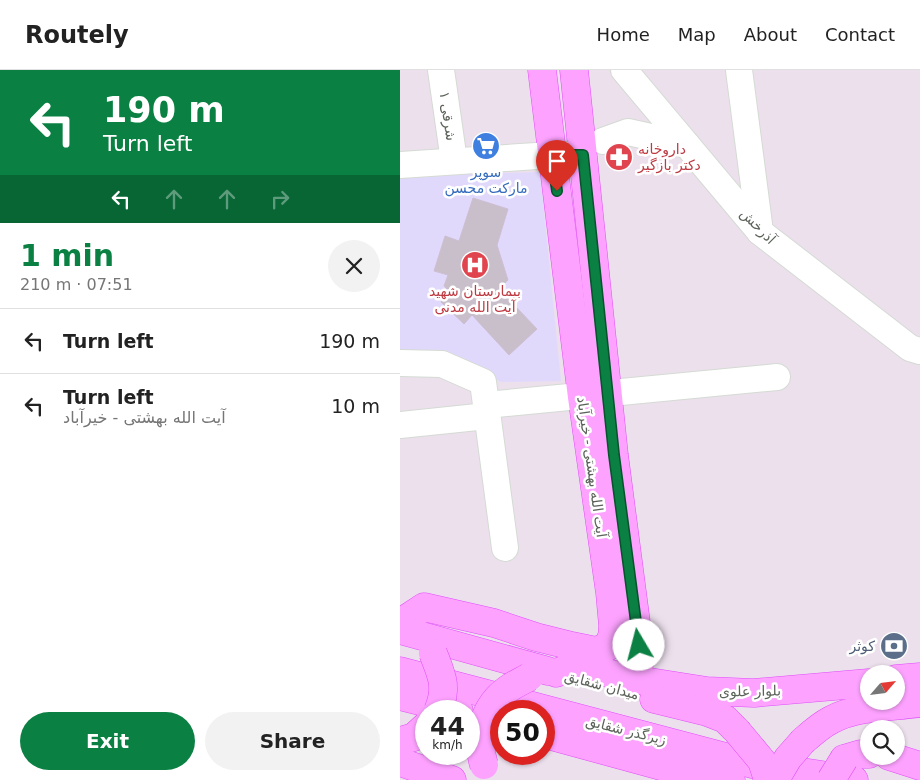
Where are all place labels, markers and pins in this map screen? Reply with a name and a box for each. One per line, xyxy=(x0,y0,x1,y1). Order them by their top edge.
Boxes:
supermarket icon: سوپر مارکت محسن xyxy=(471,131,501,161)
pin xyxy=(536,140,578,191)
place label: داروخانه دکتر بازگیر xyxy=(637,141,701,174)
pharmacy icon: داروخانه دکتر بازگیر xyxy=(604,142,634,172)
place label: سوپر مارکت محسن xyxy=(444,164,528,197)
hospital icon: بیمارستان شهید آیت الله مدنی xyxy=(460,250,490,280)
place label: بیمارستان شهید آیت الله مدنی xyxy=(429,283,521,315)
bank icon: کوثر xyxy=(879,631,909,661)
place label: کوثر xyxy=(848,638,875,655)

